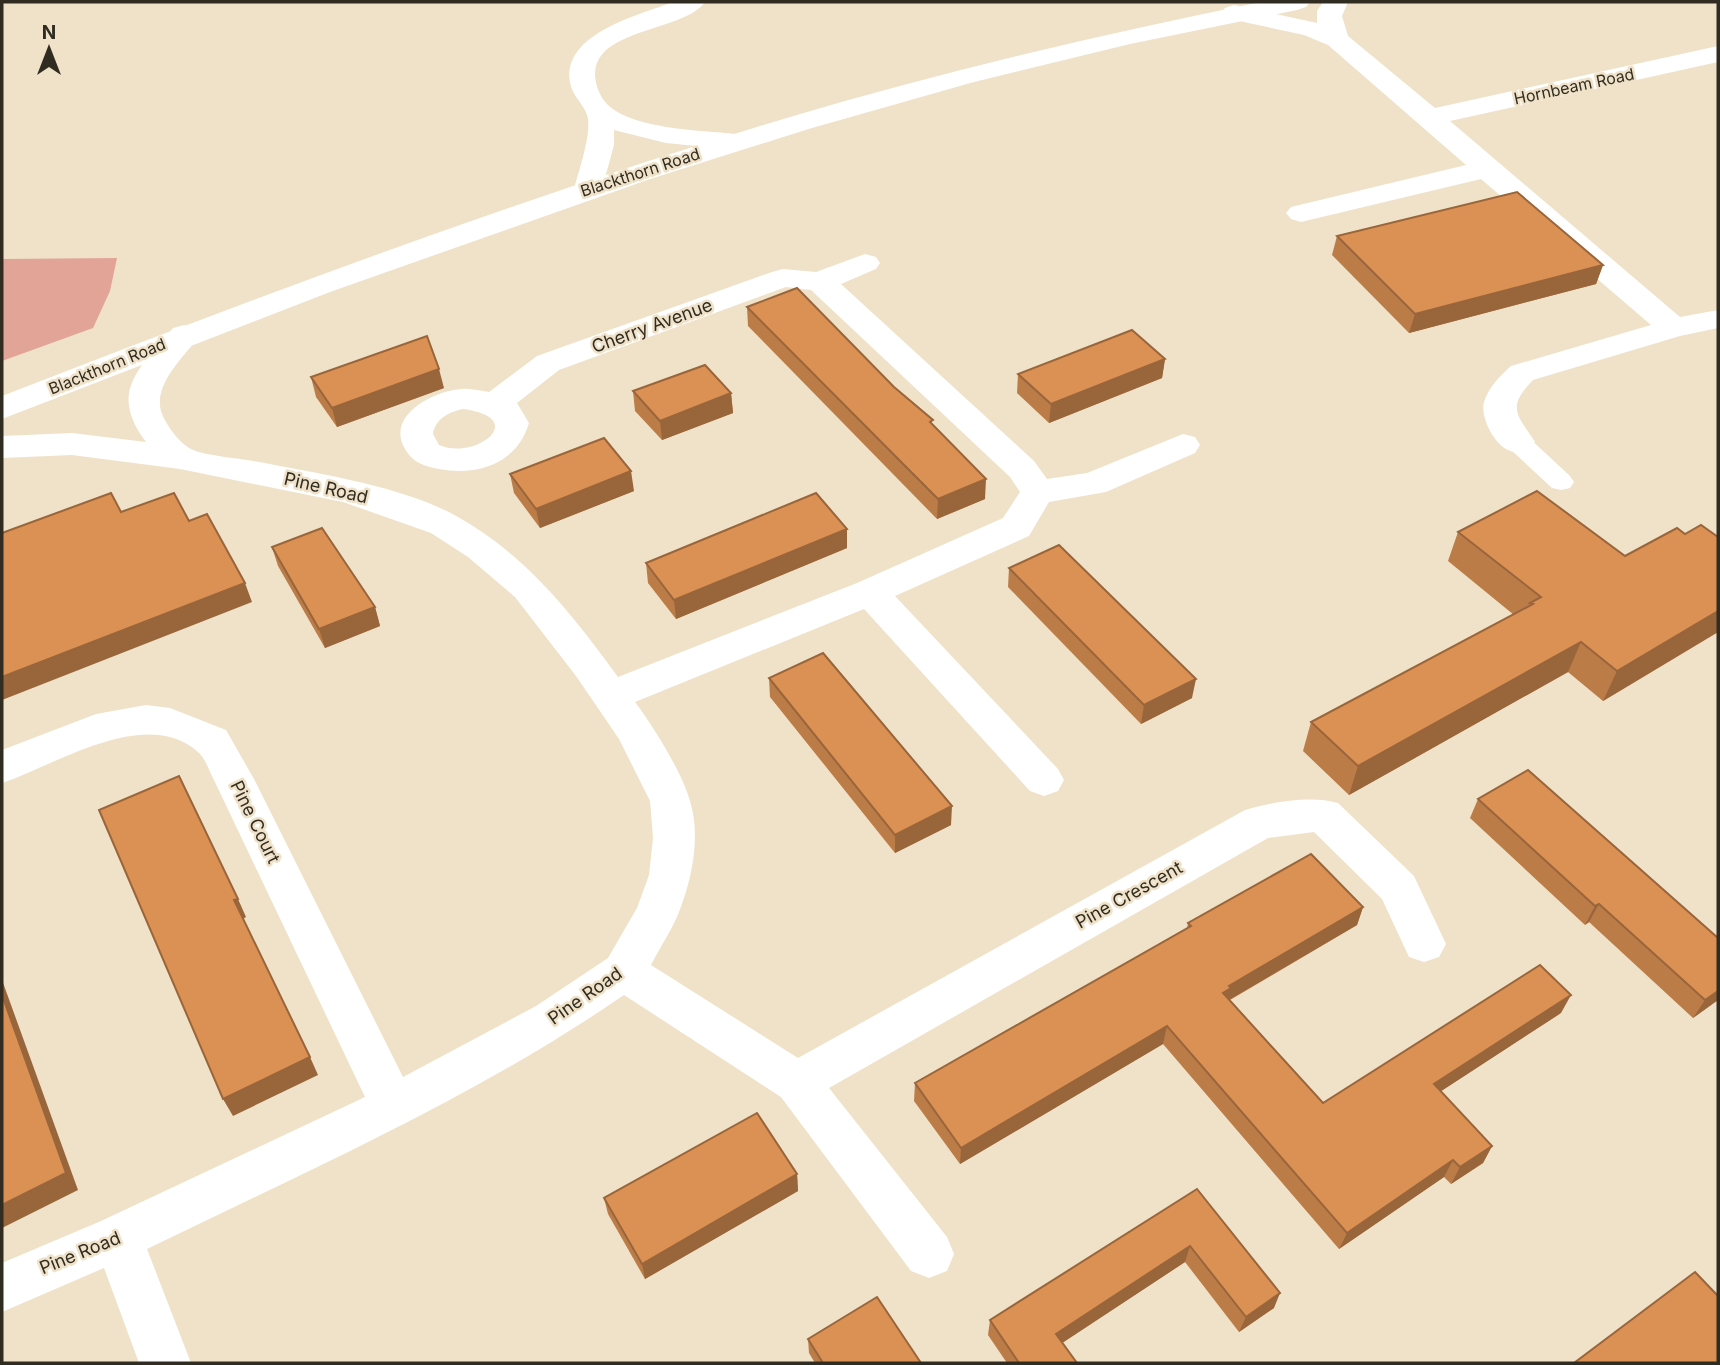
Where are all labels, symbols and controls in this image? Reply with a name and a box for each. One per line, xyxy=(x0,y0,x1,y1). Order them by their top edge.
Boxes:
north arrow xyxy=(14,14,84,84)
text: N xyxy=(42,21,56,44)
street label: Hornbeam Road xyxy=(1512,63,1636,109)
street label: Blackthorn Road xyxy=(578,143,702,201)
street label: Cherry Avenue xyxy=(589,294,715,357)
street label: Blackthorn Road xyxy=(46,333,168,399)
street label: Pine Road xyxy=(282,468,370,507)
street label: Pine Court xyxy=(226,777,285,867)
street label: Pine Crescent xyxy=(1072,856,1186,933)
street label: Pine Road xyxy=(544,962,626,1029)
street label: Pine Road xyxy=(36,1227,123,1278)

